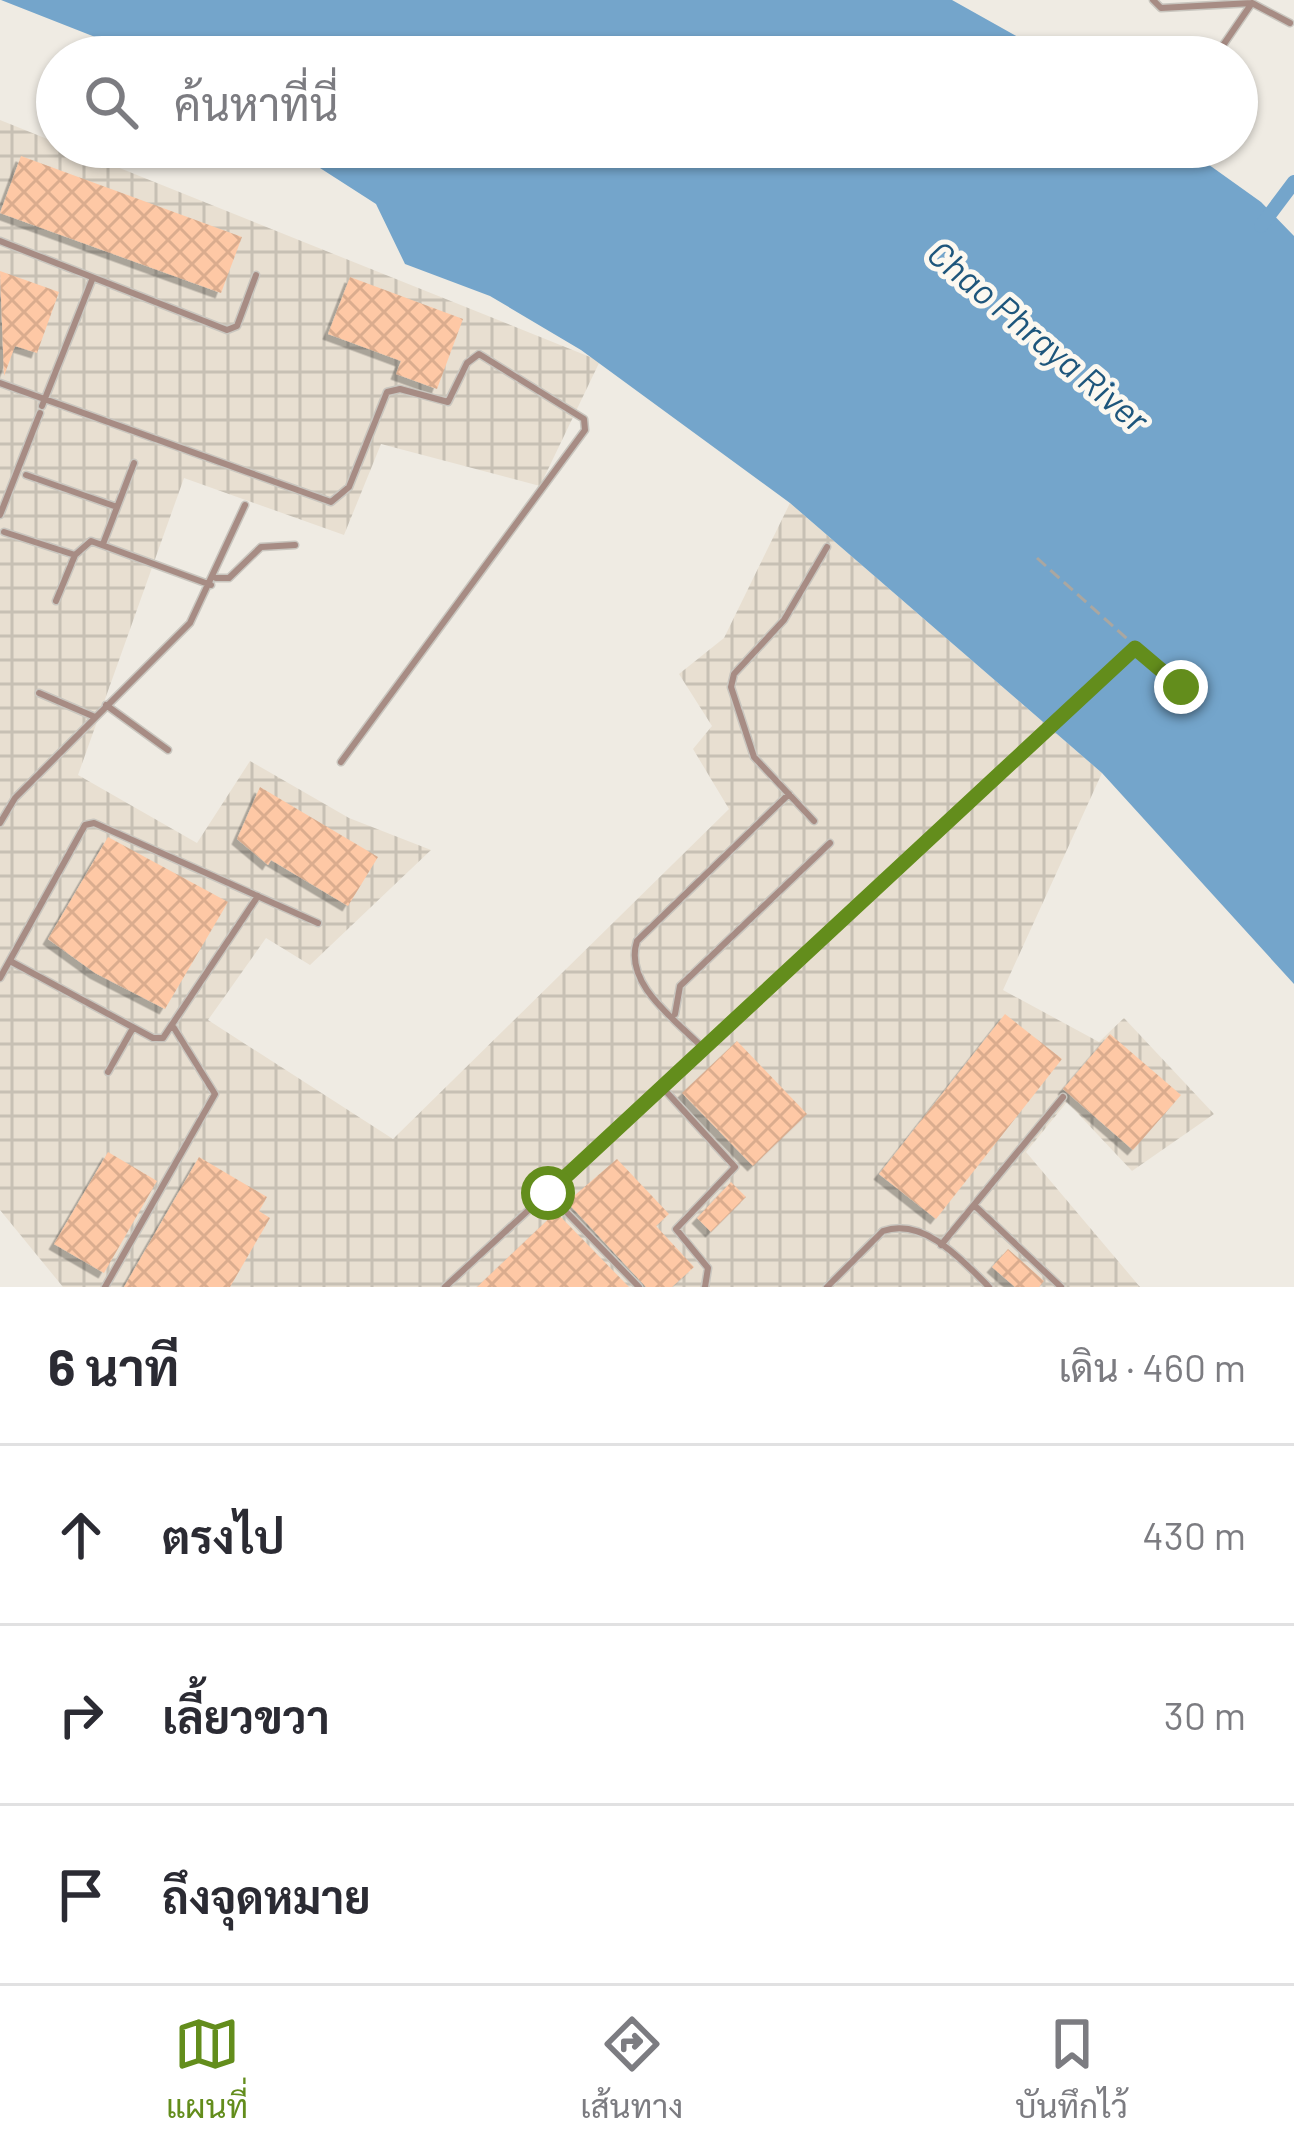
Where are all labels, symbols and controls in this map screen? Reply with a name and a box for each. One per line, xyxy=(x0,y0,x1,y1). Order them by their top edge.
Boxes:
search box xyxy=(36,36,1258,168)
icon: search xyxy=(78,69,144,135)
text: ค้นหาที่นี่ xyxy=(174,76,338,130)
water label: Chao Phraya River xyxy=(920,230,1159,441)
route end xyxy=(1154,660,1208,714)
route start xyxy=(521,1166,575,1220)
text: 6 นาที xyxy=(48,1335,179,1396)
text: เดิน · 460 m xyxy=(1059,1343,1246,1390)
icon: ahead xyxy=(48,1502,114,1568)
text: ตรงไป xyxy=(162,1509,285,1563)
text: 430 m xyxy=(1142,1511,1246,1558)
icon: right xyxy=(48,1682,114,1748)
text: เลี้ยวขวา xyxy=(162,1689,330,1743)
text: 30 m xyxy=(1164,1691,1246,1738)
icon: arrive xyxy=(48,1862,114,1928)
text: ถึงจุดหมาย xyxy=(162,1869,371,1923)
tab: แผนที่ xyxy=(166,2011,248,2126)
tab: เส้นทาง xyxy=(580,2011,683,2126)
tab: บันทึกไว้ xyxy=(1015,2011,1128,2126)

